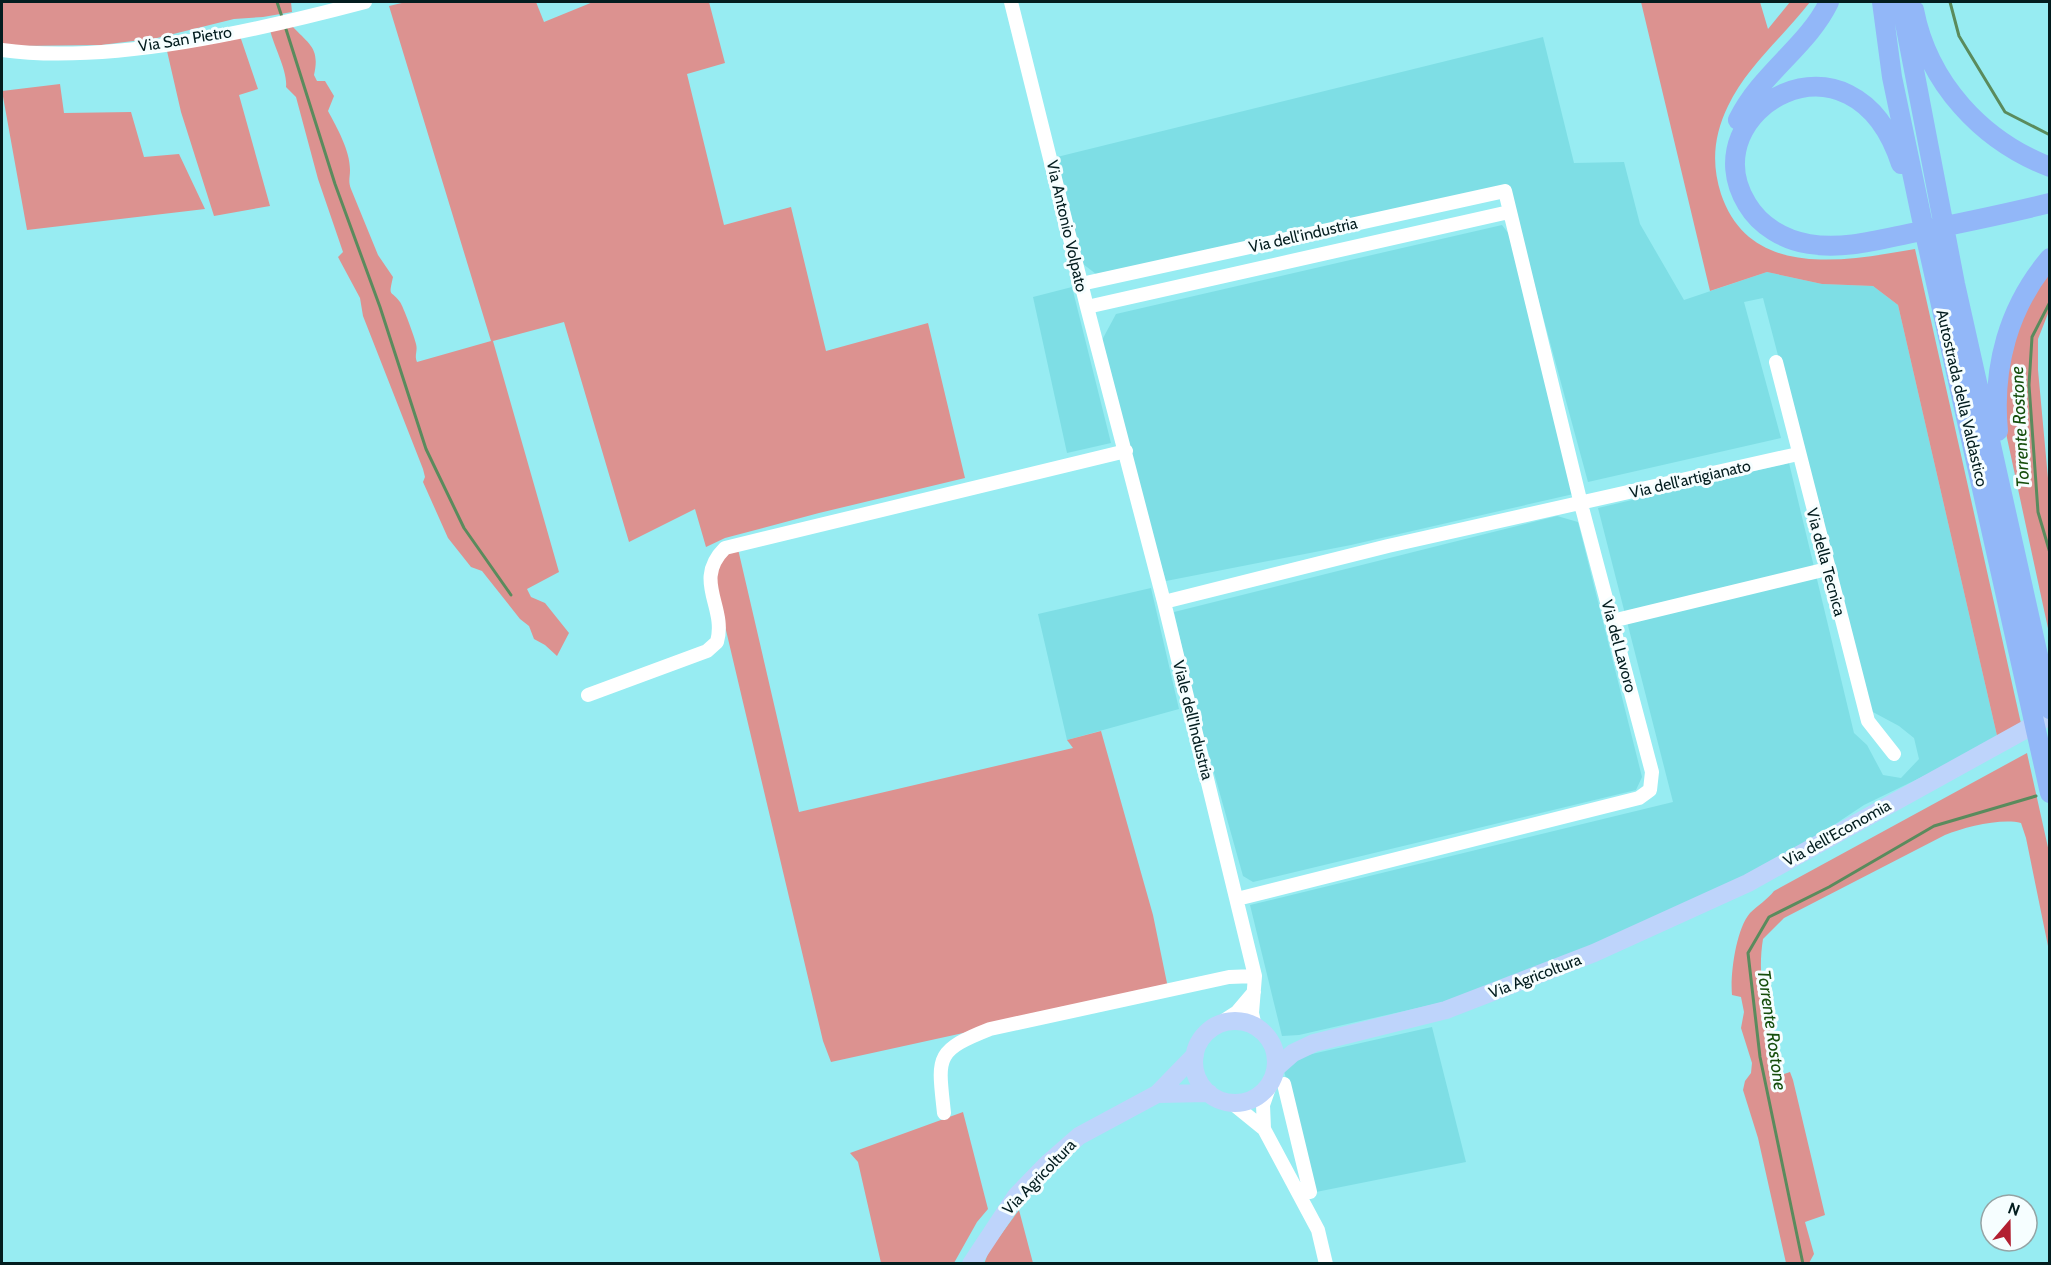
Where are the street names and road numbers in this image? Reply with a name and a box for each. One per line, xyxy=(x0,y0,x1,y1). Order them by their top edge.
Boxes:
street label: Via San Pietro xyxy=(137,22,233,56)
street label: Via Antonio Volpato xyxy=(1043,158,1091,294)
street label: Via dell'industria xyxy=(1247,213,1359,257)
street label: Autostrada della Valdastico xyxy=(1932,308,1992,489)
street label: Via dell'artigianato xyxy=(1628,456,1753,502)
street label: Via della Tecnica xyxy=(1802,506,1850,618)
street label: Via del Lavoro xyxy=(1598,598,1641,695)
street label: Viale dell'Industria xyxy=(1169,658,1217,782)
street label: Via dell'Economia xyxy=(1780,796,1894,870)
street label: Via Agricoltura xyxy=(1486,950,1584,1002)
street label: Via Agricoltura xyxy=(998,1135,1080,1219)

